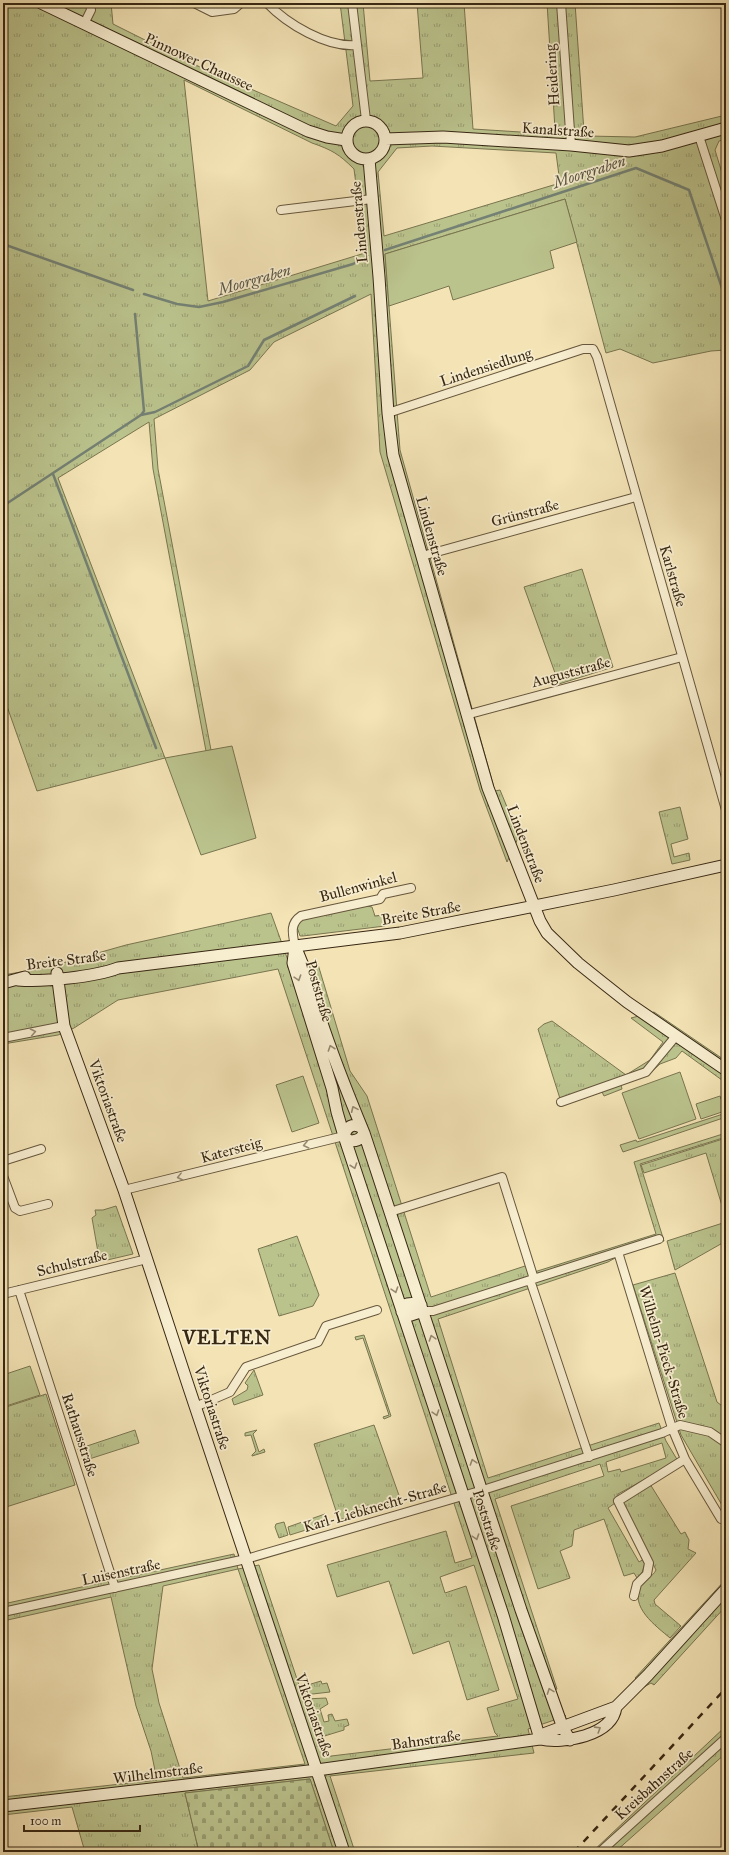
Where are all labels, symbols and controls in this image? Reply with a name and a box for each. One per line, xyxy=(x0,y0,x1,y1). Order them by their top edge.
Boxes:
street label: Pinnower Chaussee xyxy=(142,29,256,95)
street label: Heidering xyxy=(541,43,563,106)
street label: Kanalstraße xyxy=(521,119,595,141)
water label: Moorgraben xyxy=(549,151,628,193)
street label: Lindenstraße xyxy=(346,180,372,264)
water label: Moorgraben xyxy=(213,260,294,300)
street label: Lindensiedlung xyxy=(438,343,535,390)
street label: Lindenstraße xyxy=(412,494,452,578)
street label: Grünstraße xyxy=(489,495,561,531)
street label: Karlstraße xyxy=(656,543,690,609)
street label: Auguststraße xyxy=(529,653,612,691)
street label: Lindenstraße xyxy=(503,803,549,885)
street label: Bullenwinkel xyxy=(317,868,400,906)
street label: Breite Straße xyxy=(380,897,462,929)
street label: Breite Straße xyxy=(25,946,107,974)
street label: Poststraße xyxy=(302,958,336,1024)
one-way arrow xyxy=(293,974,302,981)
one-way arrow xyxy=(30,1029,37,1037)
one-way arrow xyxy=(327,1044,336,1051)
street label: Viktoriastraße xyxy=(84,1056,131,1145)
one-way arrow xyxy=(351,1106,359,1114)
street label: Katersteig xyxy=(199,1133,264,1167)
one-way arrow xyxy=(303,1140,310,1149)
one-way arrow xyxy=(349,1163,358,1170)
one-way arrow xyxy=(177,1172,184,1181)
street label: Schulstraße xyxy=(35,1246,109,1280)
street label: Wilhelm-Pieck-Straße xyxy=(635,1283,693,1421)
one-way arrow xyxy=(390,1286,399,1293)
district label: VELTEN xyxy=(181,1326,272,1349)
one-way arrow xyxy=(429,1335,437,1342)
street label: Viktoriastraße xyxy=(190,1363,234,1452)
street label: Rathausstraße xyxy=(58,1391,102,1479)
one-way arrow xyxy=(431,1410,440,1417)
one-way arrow xyxy=(470,1458,478,1465)
street label: Karl-Liebknecht-Straße xyxy=(301,1478,449,1536)
street label: Poststraße xyxy=(469,1487,505,1553)
one-way arrow xyxy=(472,1533,480,1540)
street label: Luisenstraße xyxy=(80,1555,162,1589)
street label: Viktoriastraße xyxy=(291,1670,337,1759)
one-way arrow xyxy=(547,1688,555,1695)
street label: Bahnstraße xyxy=(390,1726,462,1754)
one-way arrow xyxy=(594,1726,601,1734)
street label: Kreisbahnstraße xyxy=(611,1744,697,1824)
street label: Wilhelmstraße xyxy=(112,1759,204,1787)
scale bar xyxy=(24,1807,140,1833)
text: 100 m xyxy=(30,1814,61,1828)

